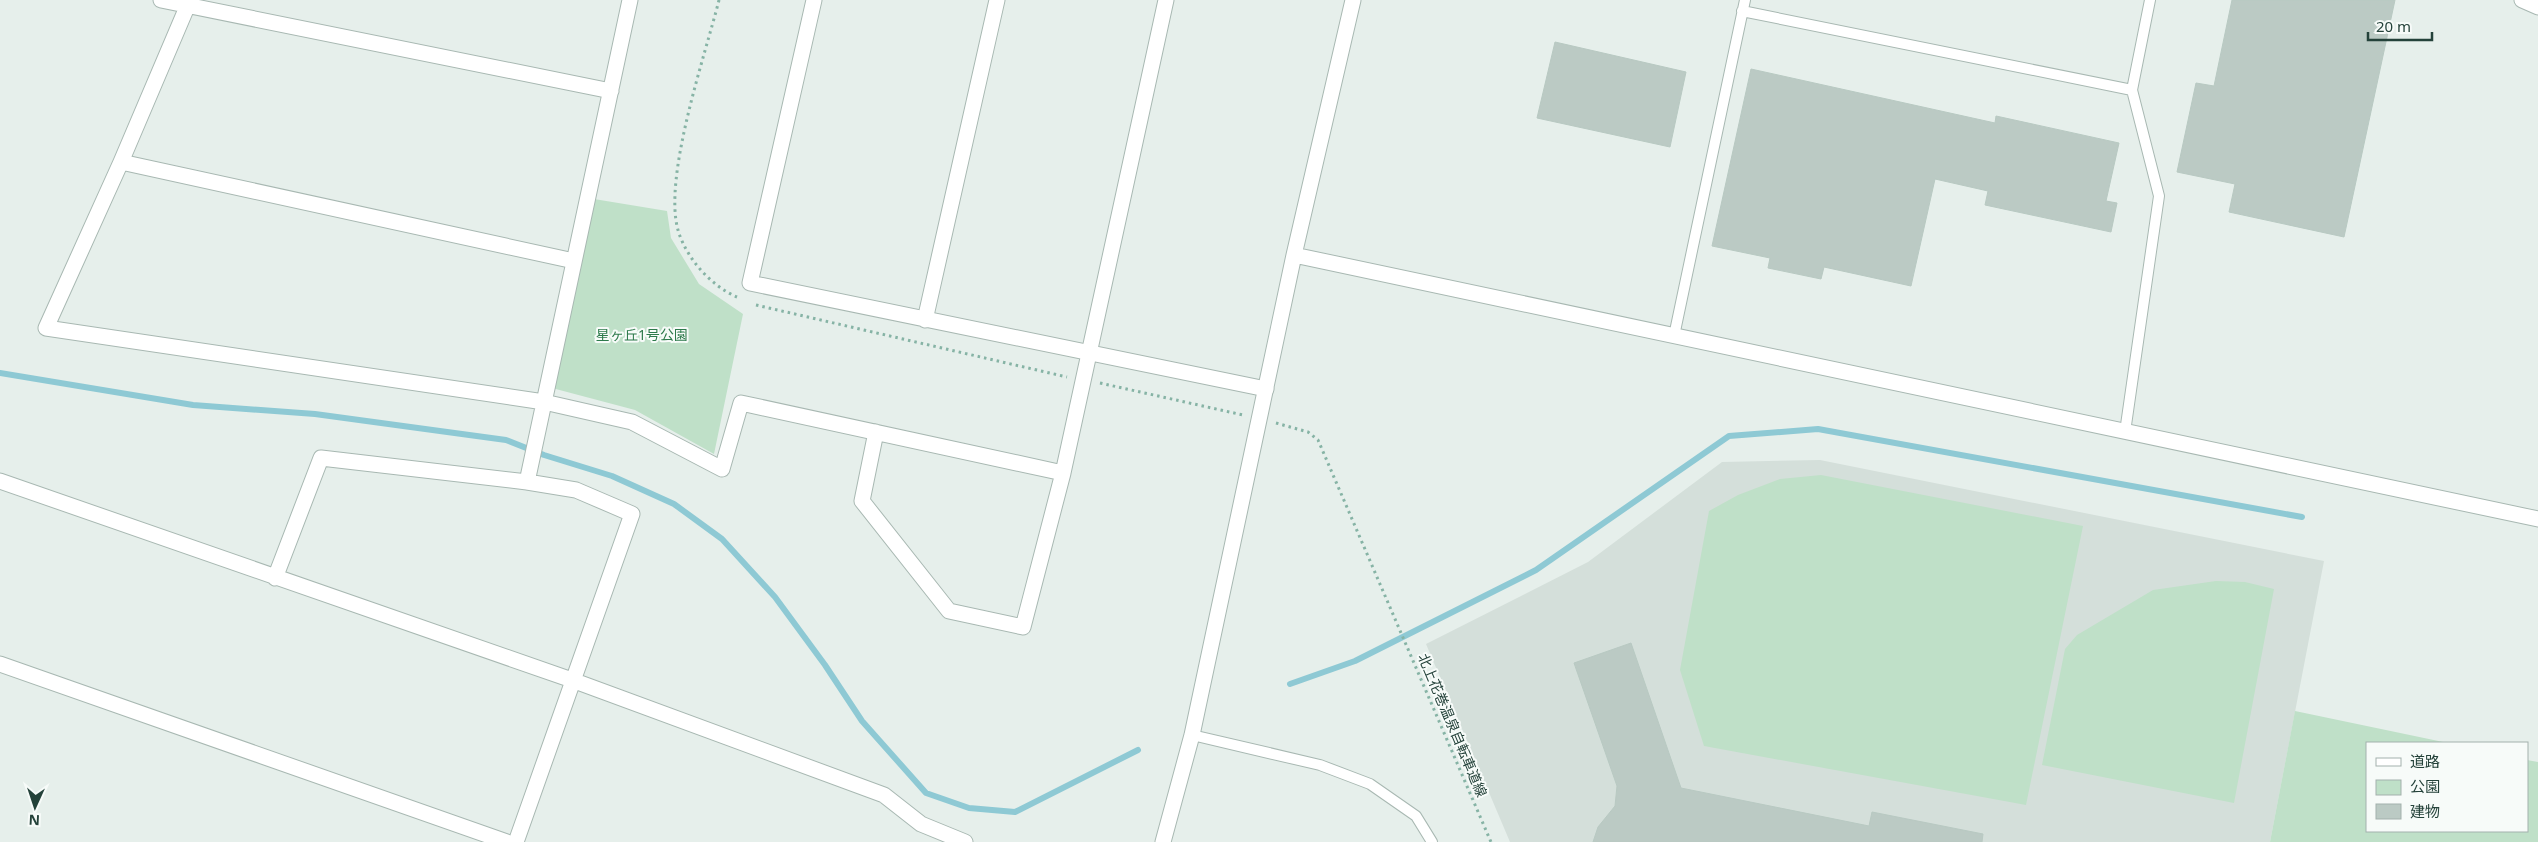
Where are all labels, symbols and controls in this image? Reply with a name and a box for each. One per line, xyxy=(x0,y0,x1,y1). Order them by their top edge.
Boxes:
scale bar xyxy=(2368,10,2432,42)
text: 20 m xyxy=(2376,16,2411,36)
park label: 星ヶ丘1号公園 xyxy=(596,325,688,344)
street label: 北上花巻温泉自転車道線 xyxy=(1414,650,1492,800)
legend xyxy=(2366,742,2528,832)
text: 道路 xyxy=(2410,751,2440,771)
text: 公園 xyxy=(2410,776,2440,796)
north arrow xyxy=(10,782,60,832)
text: 建物 xyxy=(2410,801,2440,821)
text: N xyxy=(28,811,40,830)

